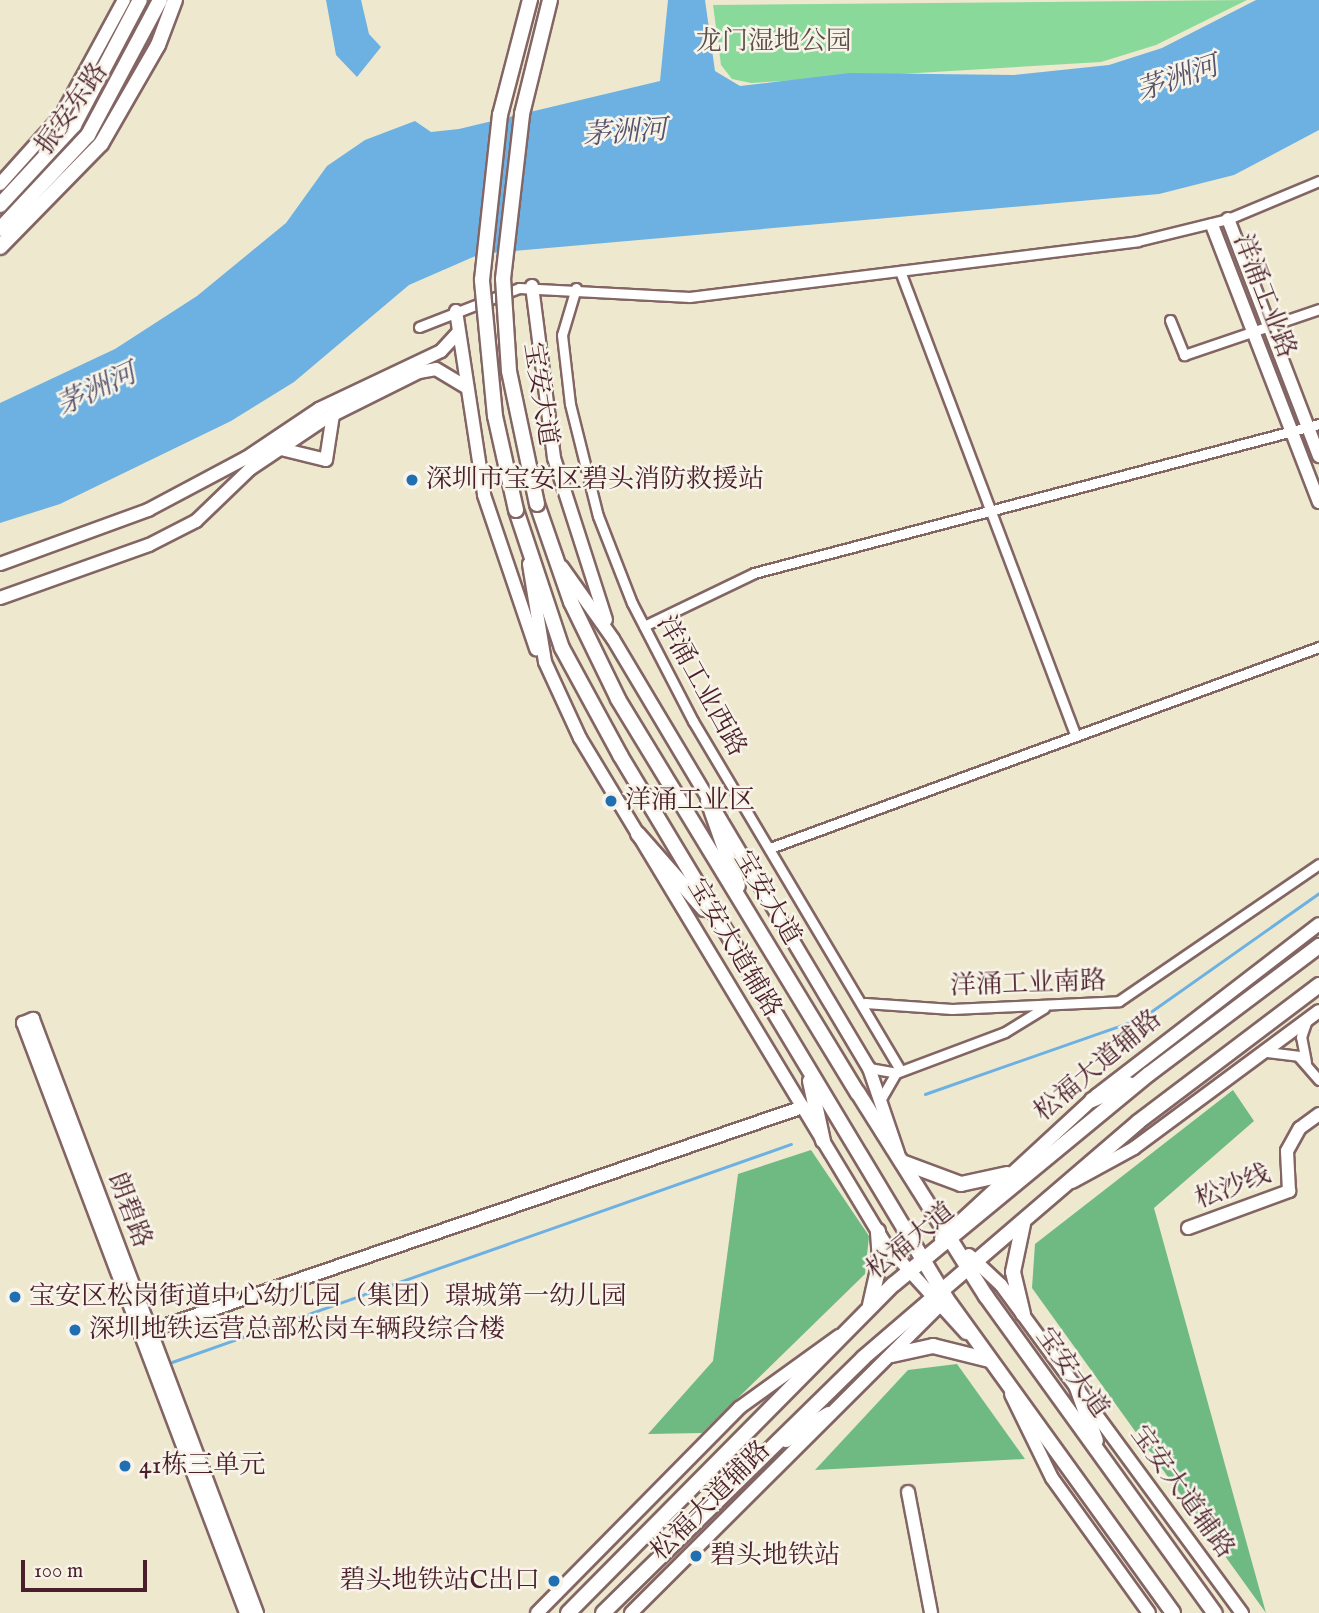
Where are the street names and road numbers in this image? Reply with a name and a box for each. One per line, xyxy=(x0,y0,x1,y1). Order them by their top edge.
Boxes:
street label: 振安东路 xyxy=(29,57,115,161)
street label: 洋涌工业路 xyxy=(1226,230,1302,362)
street label: 宝安大道 xyxy=(516,340,564,448)
street label: 洋涌工业西路 xyxy=(650,610,752,762)
street label: 宝安大道 xyxy=(727,845,807,951)
street label: 宝安大道辅路 xyxy=(680,873,788,1023)
street label: 洋涌工业南路 xyxy=(950,966,1106,1002)
street label: 松福大道辅路 xyxy=(1028,1004,1168,1128)
street label: 松沙线 xyxy=(1191,1158,1275,1216)
street label: 朗碧路 xyxy=(100,1168,158,1252)
street label: 松福大道 xyxy=(861,1196,961,1286)
street label: 宝安大道 xyxy=(1029,1322,1115,1424)
street label: 宝安大道辅路 xyxy=(1124,1420,1240,1564)
street label: 松福大道辅路 xyxy=(645,1435,777,1567)

